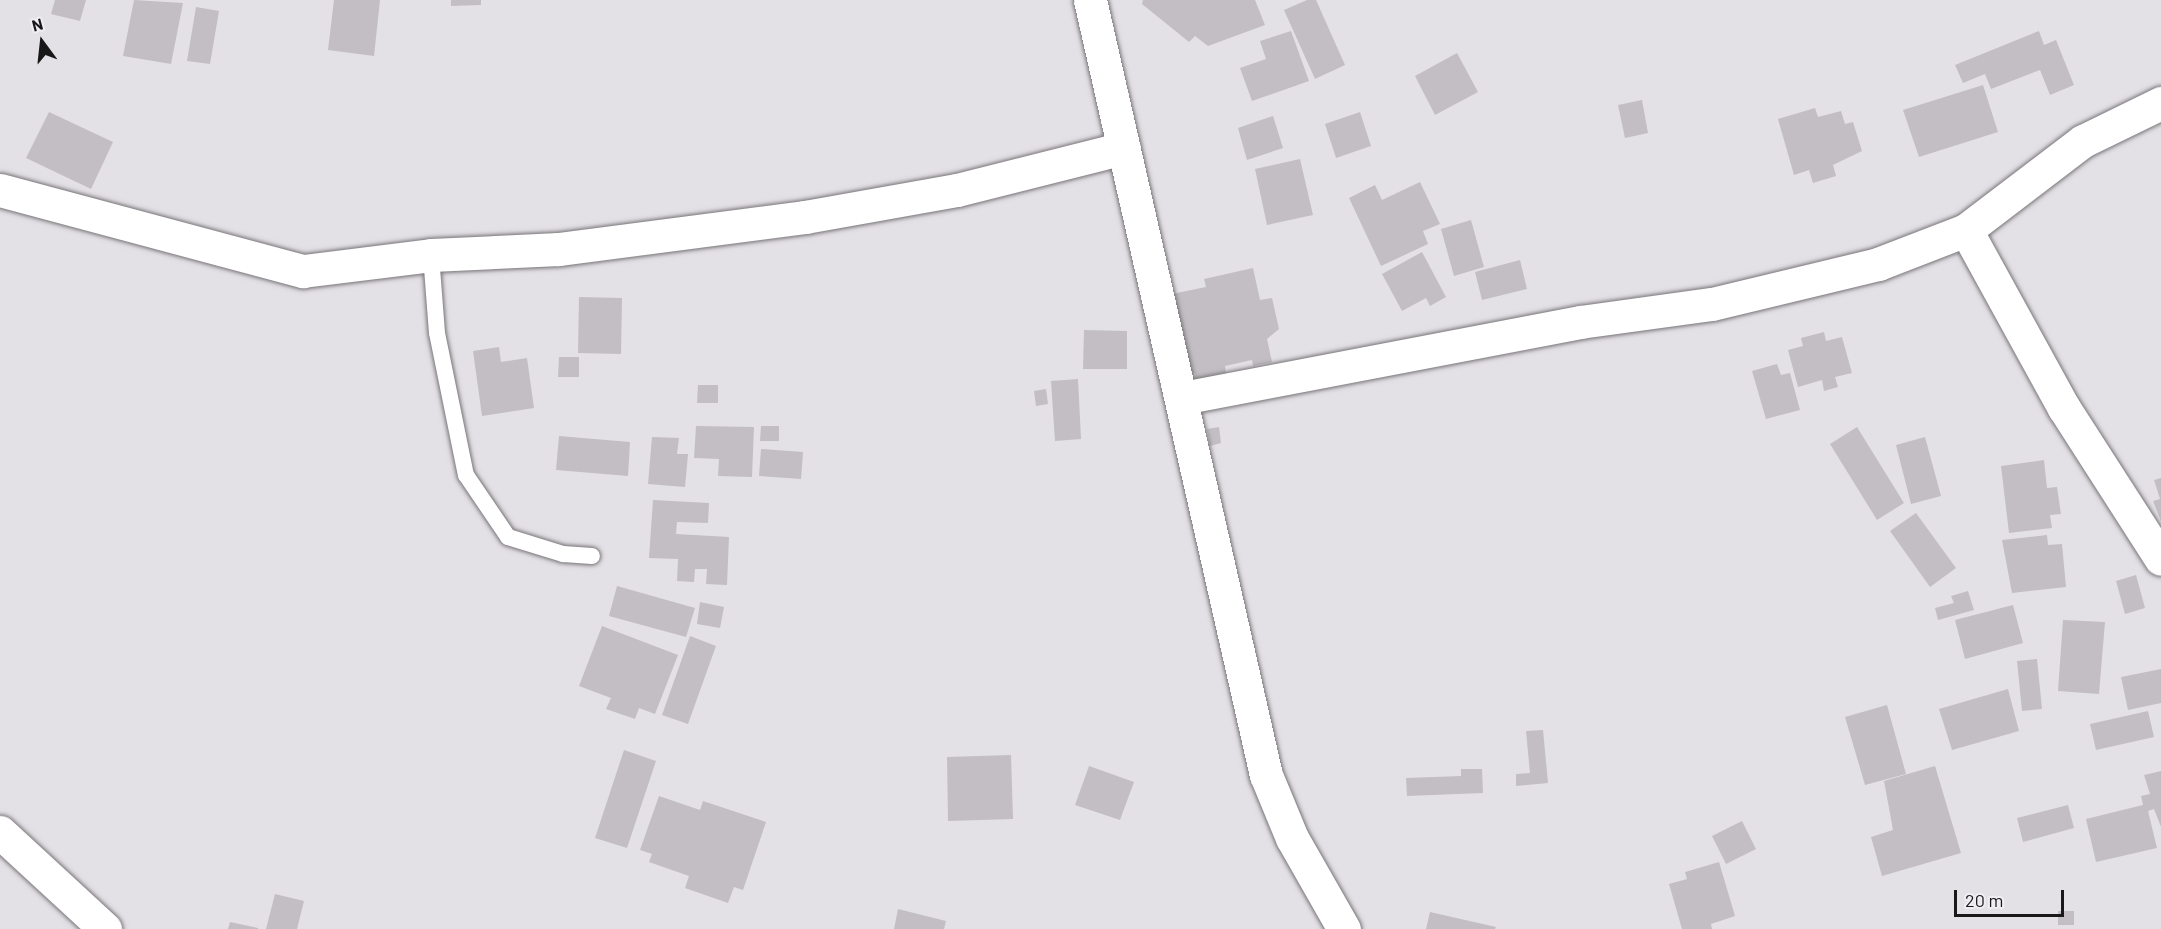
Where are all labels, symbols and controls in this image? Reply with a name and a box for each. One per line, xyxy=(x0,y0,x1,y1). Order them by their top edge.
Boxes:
north arrow xyxy=(12,12,72,72)
text: N xyxy=(30,14,45,35)
scale bar xyxy=(1957,878,2066,916)
text: 20 m xyxy=(1965,889,2003,911)

